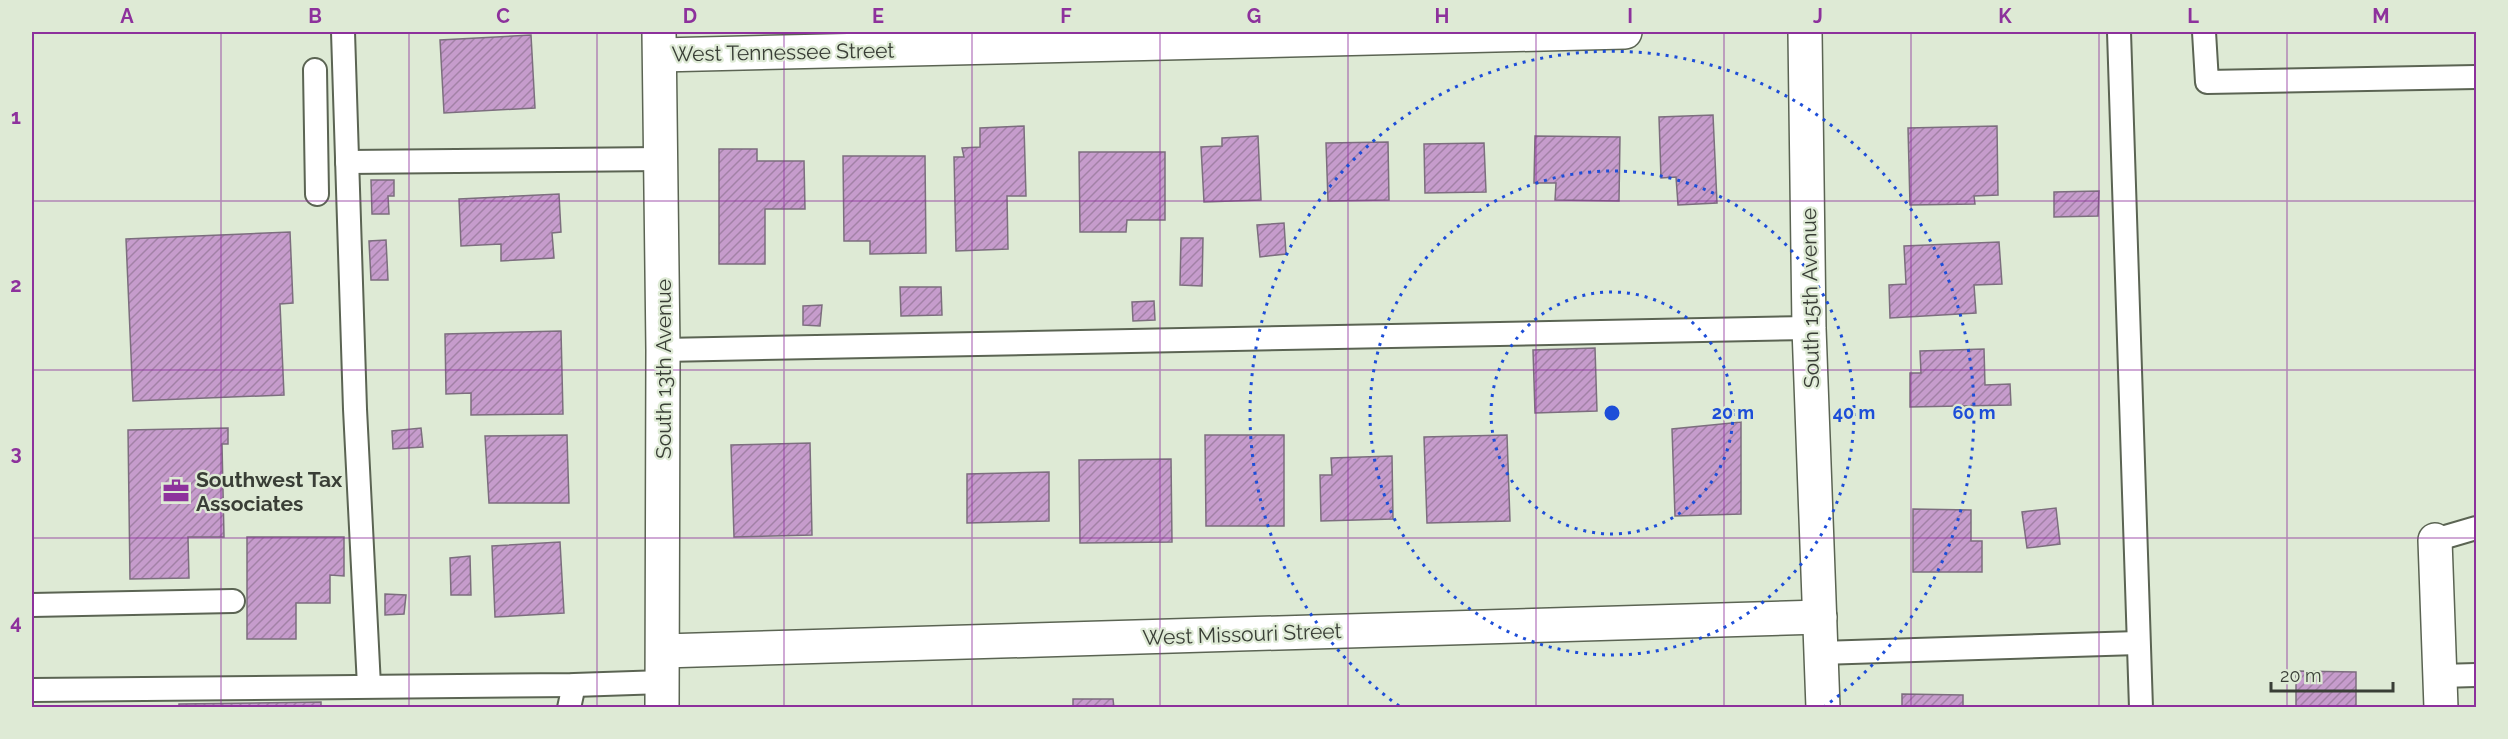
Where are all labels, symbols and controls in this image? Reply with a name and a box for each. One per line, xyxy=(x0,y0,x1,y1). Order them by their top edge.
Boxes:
text: A xyxy=(120,4,134,28)
text: B xyxy=(308,4,322,28)
text: C xyxy=(496,4,510,28)
text: D xyxy=(683,4,697,28)
text: E xyxy=(872,4,884,28)
text: F xyxy=(1060,4,1072,28)
text: G xyxy=(1247,4,1261,28)
text: H xyxy=(1435,4,1449,28)
text: I xyxy=(1627,4,1633,28)
text: J xyxy=(1813,4,1823,28)
text: K xyxy=(1998,4,2012,28)
text: L xyxy=(2187,4,2199,28)
text: M xyxy=(2372,4,2390,28)
street label: West Tennessee Street xyxy=(671,38,895,66)
text: 1 xyxy=(11,105,21,129)
street label: South 15th Avenue xyxy=(1796,208,1824,388)
text: 2 xyxy=(10,273,22,297)
street label: South 13th Avenue xyxy=(651,279,676,459)
text: 20 m xyxy=(1712,402,1754,423)
text: 40 m xyxy=(1833,402,1875,423)
text: 60 m xyxy=(1952,402,1996,423)
centre of rings xyxy=(1602,403,1622,423)
text: 3 xyxy=(10,441,22,465)
place label: Southwest Tax Associates xyxy=(196,467,343,516)
office icon: Southwest Tax Associates xyxy=(161,476,191,506)
text: 4 xyxy=(10,610,22,634)
street label: West Missouri Street xyxy=(1142,618,1342,650)
scale bar xyxy=(2271,655,2392,693)
text: 20 m xyxy=(2280,665,2322,686)

